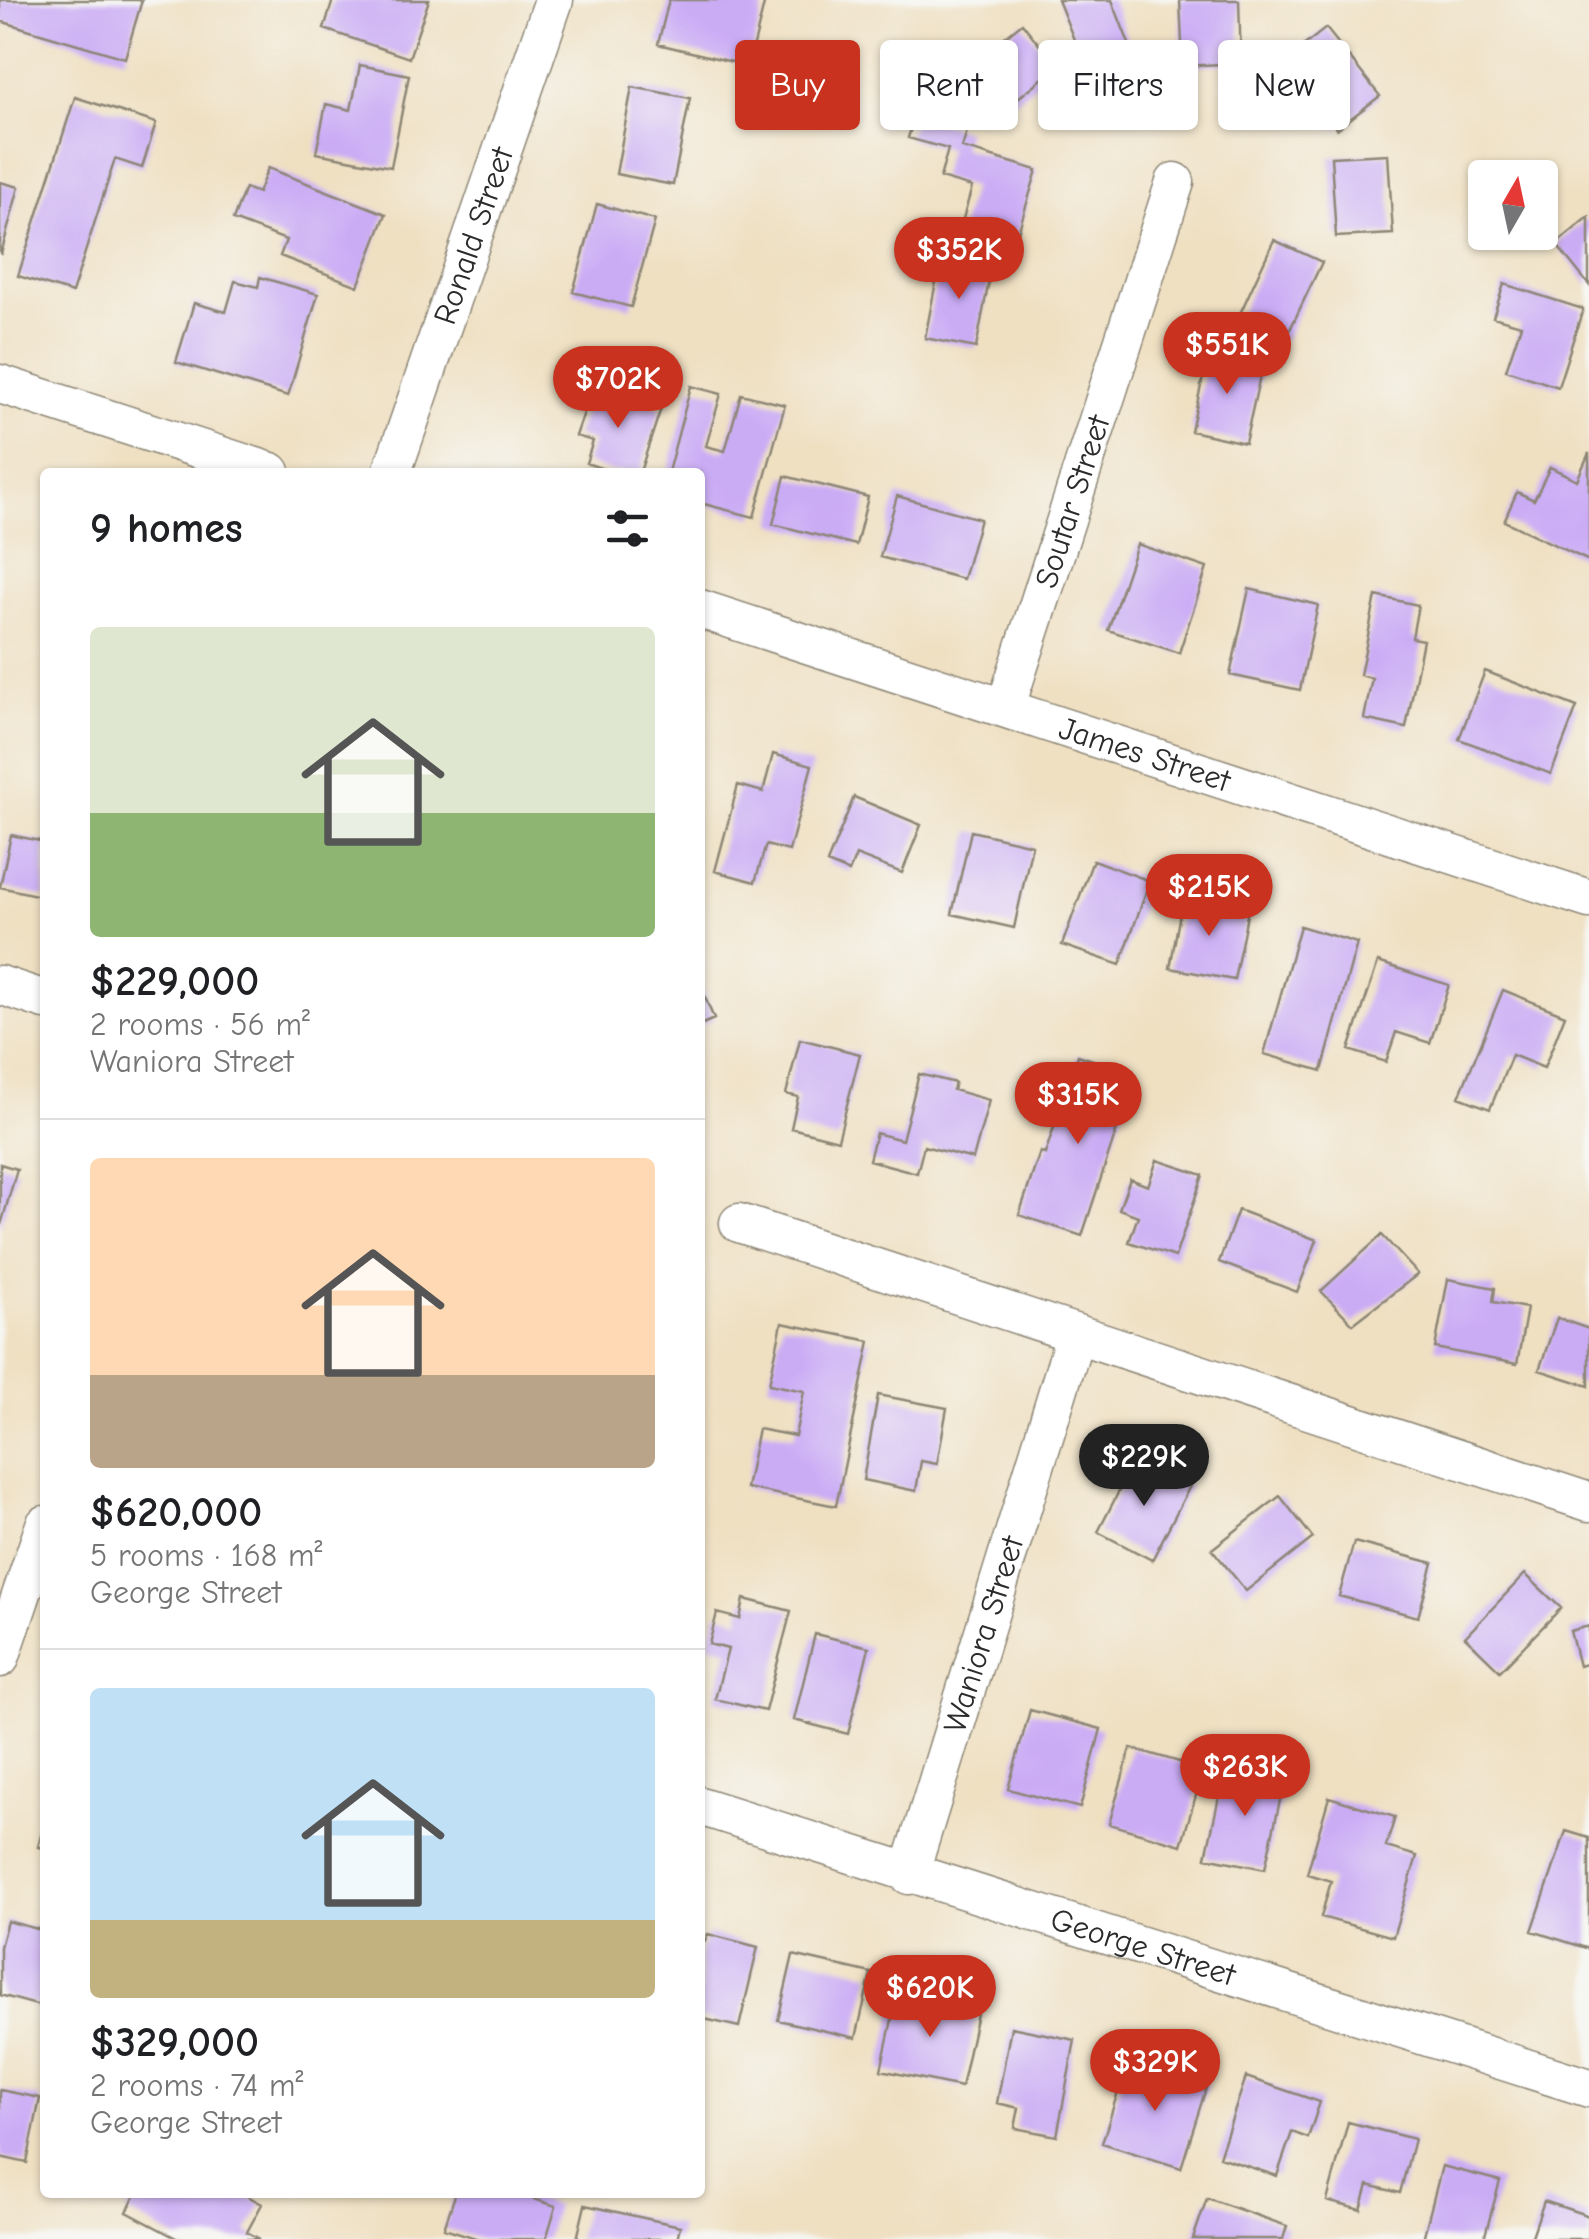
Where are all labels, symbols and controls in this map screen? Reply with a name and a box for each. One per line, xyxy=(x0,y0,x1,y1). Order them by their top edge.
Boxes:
chip: Buy xyxy=(735,40,860,130)
chip: Rent xyxy=(880,40,1018,130)
chip: Filters xyxy=(1038,40,1198,130)
chip: New xyxy=(1218,40,1350,130)
street label: Ronald Street xyxy=(426,142,521,329)
north arrow xyxy=(1468,160,1558,250)
map controls xyxy=(1468,160,1558,250)
pin: $352K xyxy=(889,217,1029,302)
text: $352K xyxy=(916,231,1002,268)
pin: $551K xyxy=(1157,312,1297,397)
text: $551K xyxy=(1185,326,1269,363)
pin: $702K xyxy=(548,346,688,431)
text: $702K xyxy=(575,360,661,397)
street label: Soutar Street xyxy=(1027,410,1118,593)
icon: filters xyxy=(600,501,655,556)
text: 9 homes xyxy=(90,504,243,553)
icon: home xyxy=(283,692,463,872)
street label: James Street xyxy=(1054,709,1236,800)
pin: $215K xyxy=(1139,854,1279,939)
text: $215K xyxy=(1168,868,1250,905)
text: $229,000 xyxy=(90,957,259,1006)
text: 2 rooms · 56 m² xyxy=(90,1006,310,1043)
text: Waniora Street xyxy=(90,1043,293,1080)
pin: $315K xyxy=(1008,1062,1148,1147)
text: $315K xyxy=(1037,1076,1119,1113)
icon: home xyxy=(283,1223,463,1403)
pin: $229K xyxy=(1074,1424,1214,1509)
text: $229K xyxy=(1101,1438,1187,1475)
text: $620,000 xyxy=(90,1488,262,1537)
street label: Waniora Street xyxy=(936,1531,1032,1737)
text: 5 rooms · 168 m² xyxy=(90,1537,322,1574)
text: George Street xyxy=(90,1574,281,1611)
pin: $263K xyxy=(1175,1734,1315,1819)
text: $263K xyxy=(1202,1748,1288,1785)
icon: home xyxy=(283,1753,463,1933)
street label: George Street xyxy=(1046,1900,1241,1994)
pin: $620K xyxy=(860,1955,1000,2040)
text: $620K xyxy=(886,1969,974,2006)
text: $329,000 xyxy=(90,2018,259,2067)
pin: $329K xyxy=(1085,2029,1225,2114)
text: $329K xyxy=(1112,2043,1198,2080)
text: 2 rooms · 74 m² xyxy=(90,2067,303,2104)
text: George Street xyxy=(90,2104,281,2141)

